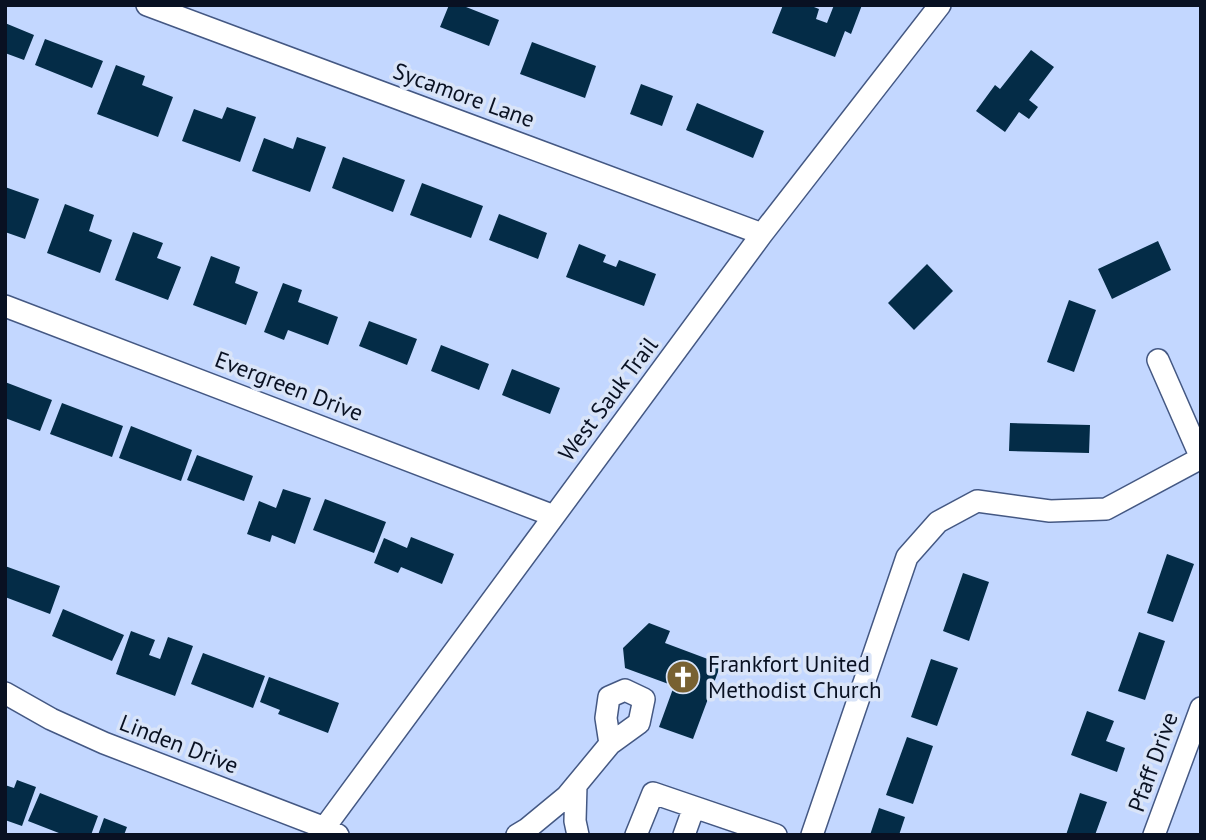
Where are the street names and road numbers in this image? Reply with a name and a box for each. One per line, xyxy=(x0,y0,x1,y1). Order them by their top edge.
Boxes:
street label: Sycamore Lane xyxy=(390,56,539,134)
street label: West Sauk Trail xyxy=(552,331,664,466)
street label: Evergreen Drive xyxy=(211,344,367,427)
street label: Linden Drive xyxy=(116,708,243,779)
street label: Pfaff Drive xyxy=(1121,708,1184,816)

